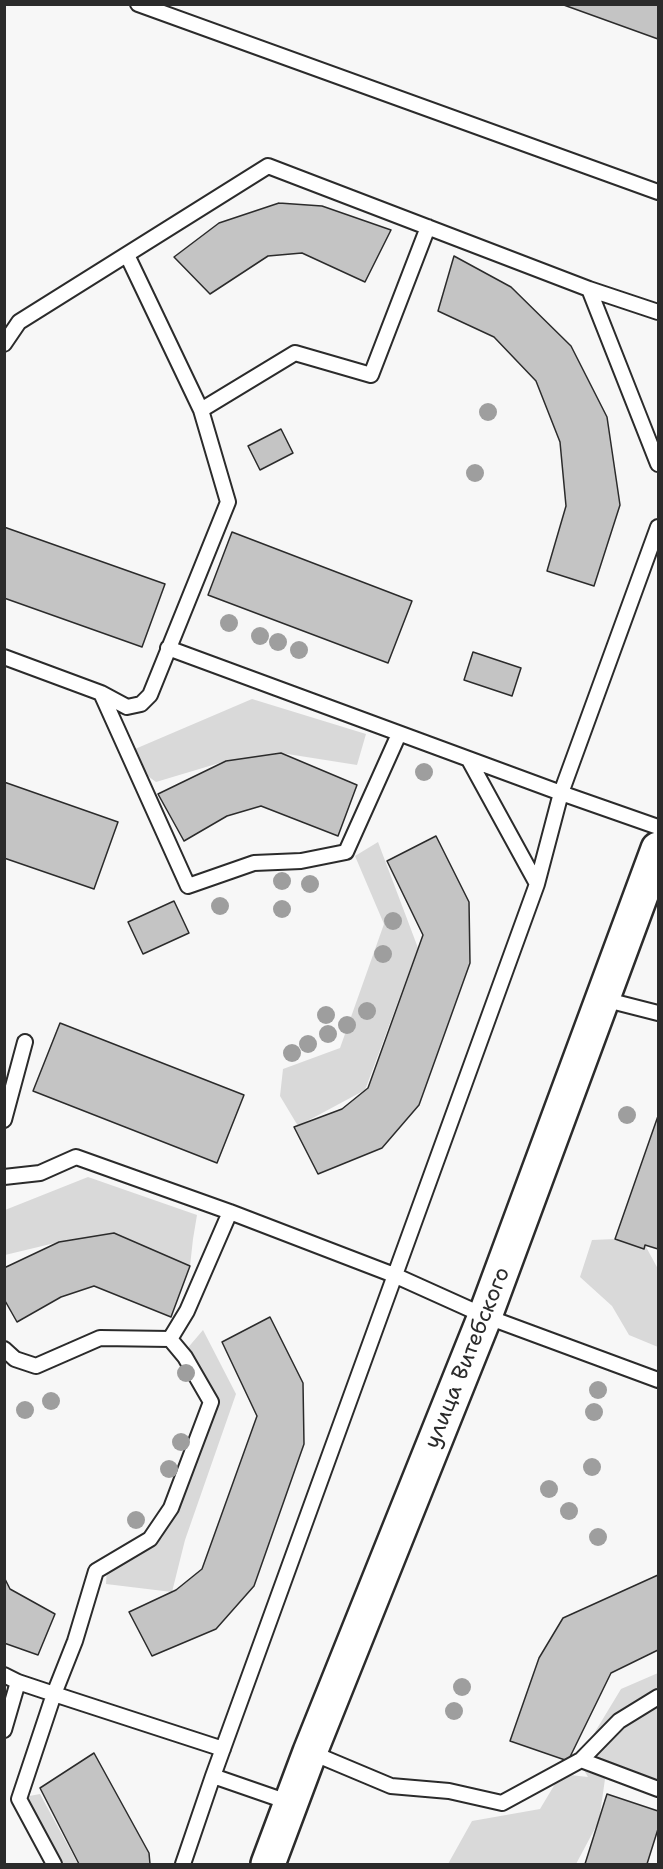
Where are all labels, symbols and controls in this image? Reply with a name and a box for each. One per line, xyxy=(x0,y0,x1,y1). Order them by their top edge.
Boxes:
street label: улица Витебского xyxy=(420,1263,516,1453)

